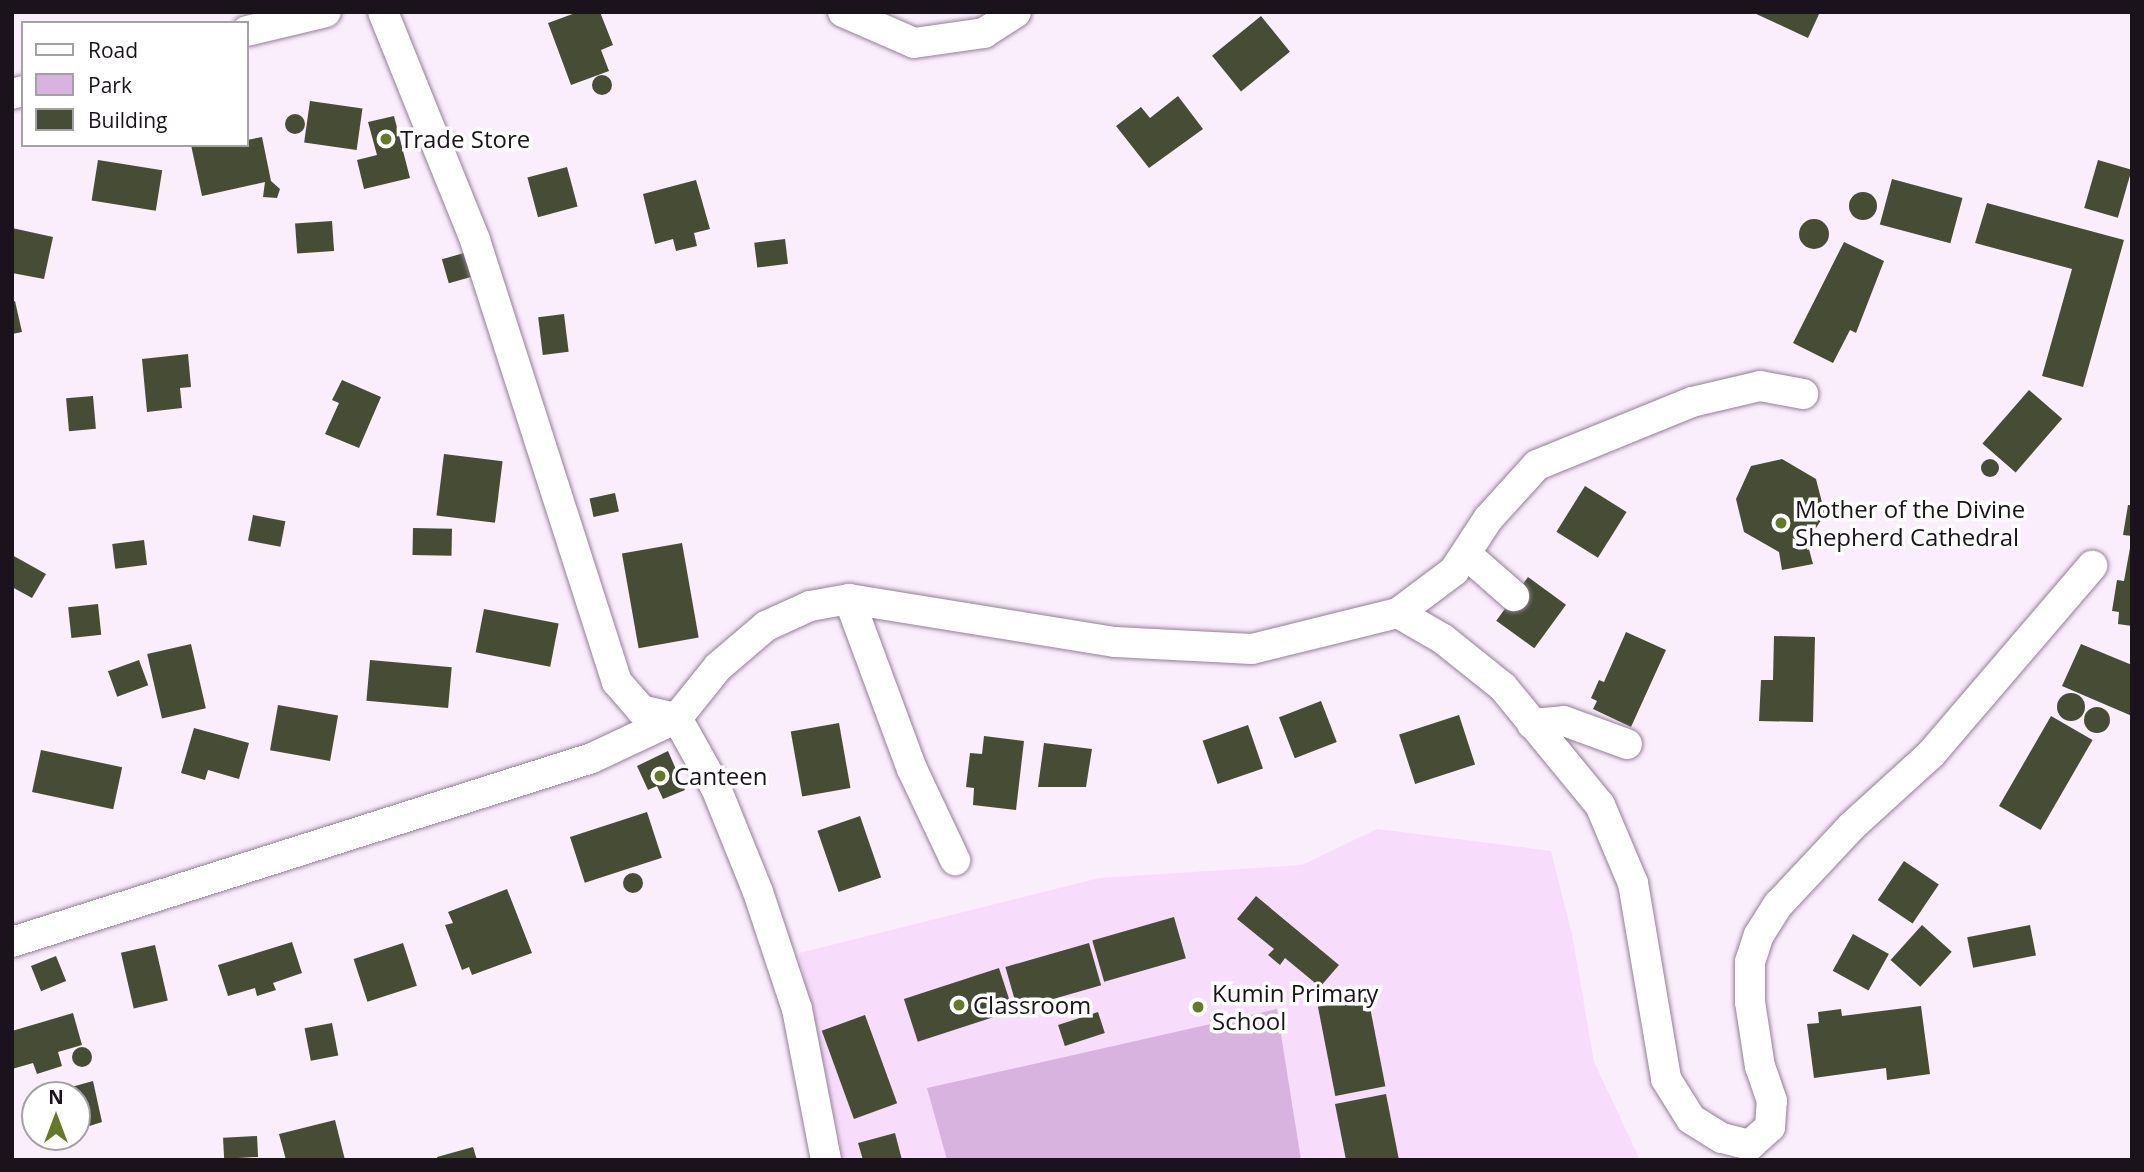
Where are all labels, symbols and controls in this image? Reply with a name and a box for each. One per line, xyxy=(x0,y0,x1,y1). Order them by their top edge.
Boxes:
legend xyxy=(21,21,248,147)
text: Road xyxy=(88,36,138,64)
text: Park xyxy=(88,71,132,99)
text: Building xyxy=(88,106,167,134)
place label: Trade Store xyxy=(400,125,530,153)
marker: Trade Store xyxy=(378,131,394,147)
place label: Mother of the Divine Shepherd Cathedral xyxy=(1795,495,2025,551)
marker: Mother of the Divine Shepherd Cathedral xyxy=(1773,515,1789,531)
place label: Canteen xyxy=(674,762,767,790)
marker: Canteen xyxy=(652,768,668,784)
place label: Kumin Primary School xyxy=(1212,979,1378,1035)
place label: Classroom xyxy=(973,991,1091,1019)
marker: Classroom xyxy=(951,997,967,1013)
marker: Kumin Primary School xyxy=(1190,999,1206,1015)
north arrow xyxy=(21,1081,91,1151)
text: N xyxy=(48,1084,64,1110)

